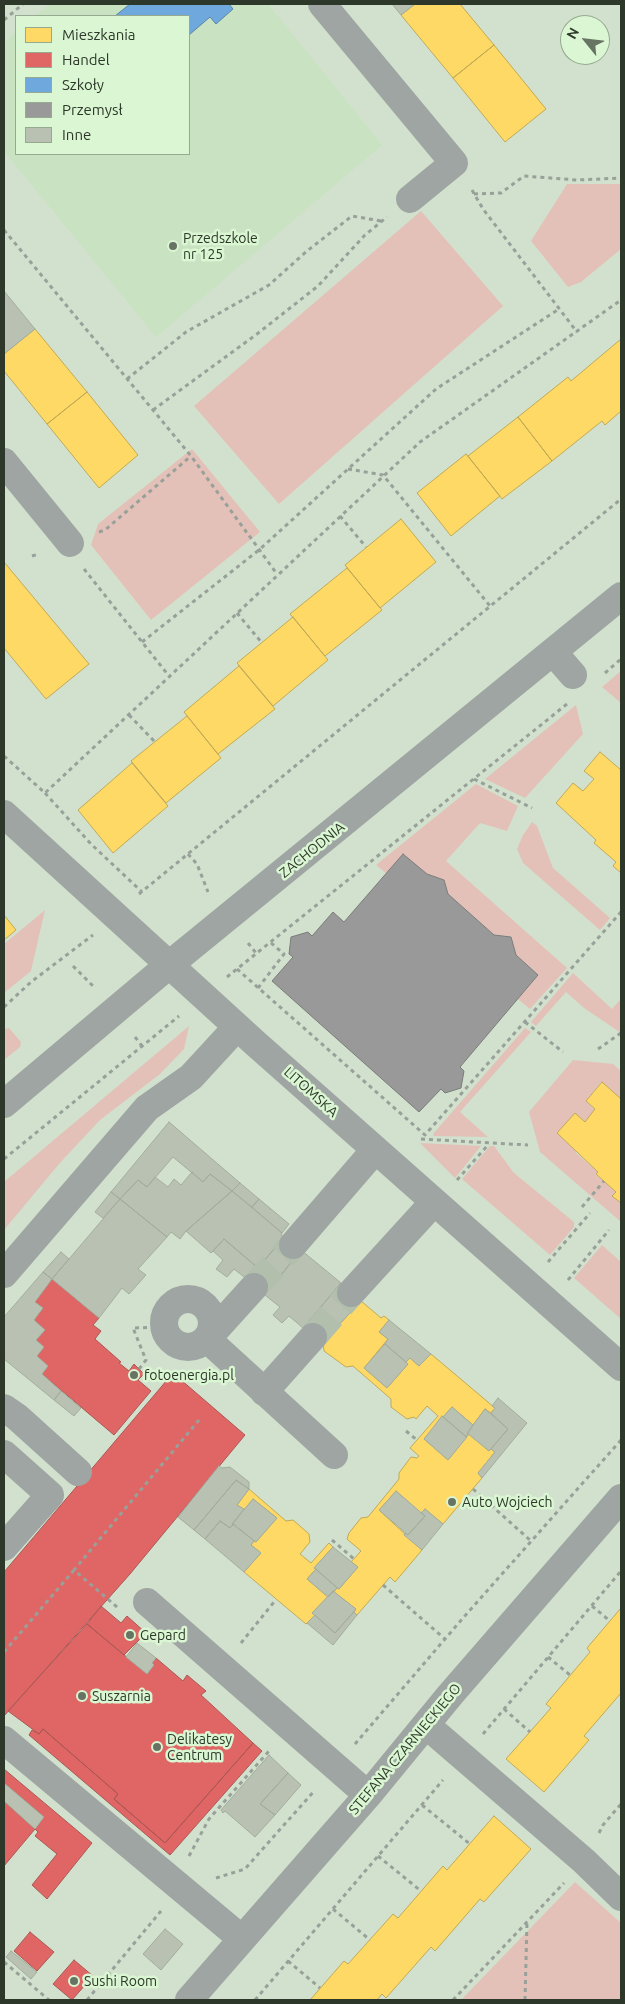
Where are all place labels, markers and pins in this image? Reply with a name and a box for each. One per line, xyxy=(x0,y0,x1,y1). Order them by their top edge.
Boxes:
place label: Przedszkole nr 125 xyxy=(183,230,258,262)
marker: Przedszkole nr 125 xyxy=(167,240,179,252)
place label: fotoenergia.pl xyxy=(144,1367,234,1383)
marker: fotoenergia.pl xyxy=(128,1369,140,1381)
place label: Auto Wojciech xyxy=(462,1494,552,1510)
marker: Auto Wojciech xyxy=(446,1496,458,1508)
place label: Gepard xyxy=(140,1627,186,1643)
marker: Gepard xyxy=(124,1629,136,1641)
place label: Suszarnia xyxy=(92,1688,151,1704)
marker: Suszarnia xyxy=(76,1690,88,1702)
place label: Delikatesy Centrum xyxy=(167,1731,232,1764)
marker: Delikatesy Centrum xyxy=(151,1741,163,1753)
place label: Sushi Room xyxy=(84,1973,157,1989)
marker: Sushi Room xyxy=(68,1975,80,1987)

